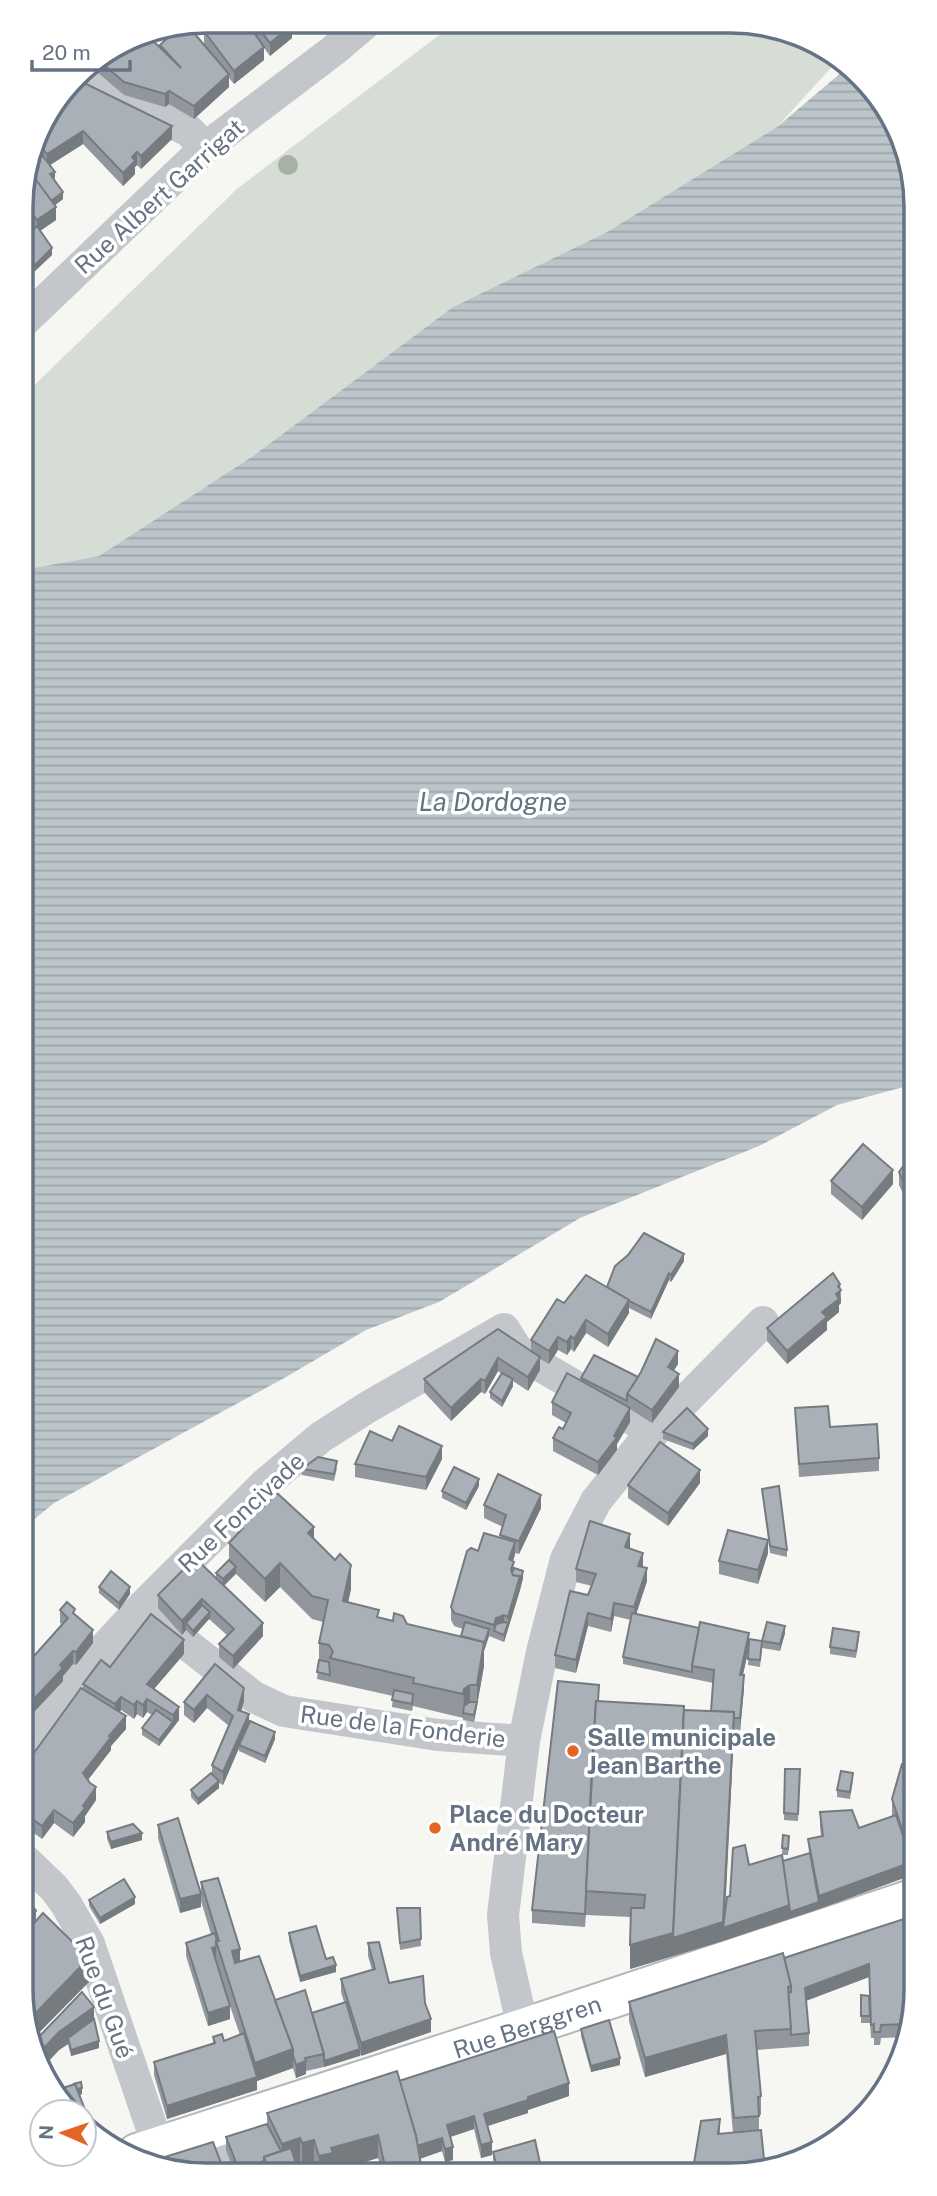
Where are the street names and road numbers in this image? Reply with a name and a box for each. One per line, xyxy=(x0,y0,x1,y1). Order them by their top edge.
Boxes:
street label: Rue Albert Garrigat xyxy=(69,113,249,279)
street label: Rue Foncivade xyxy=(172,1446,310,1578)
street label: Rue de la Fonderie xyxy=(299,1699,507,1753)
street label: Rue du Gué xyxy=(70,1932,140,2062)
street label: Rue Berggren xyxy=(449,1989,605,2064)

